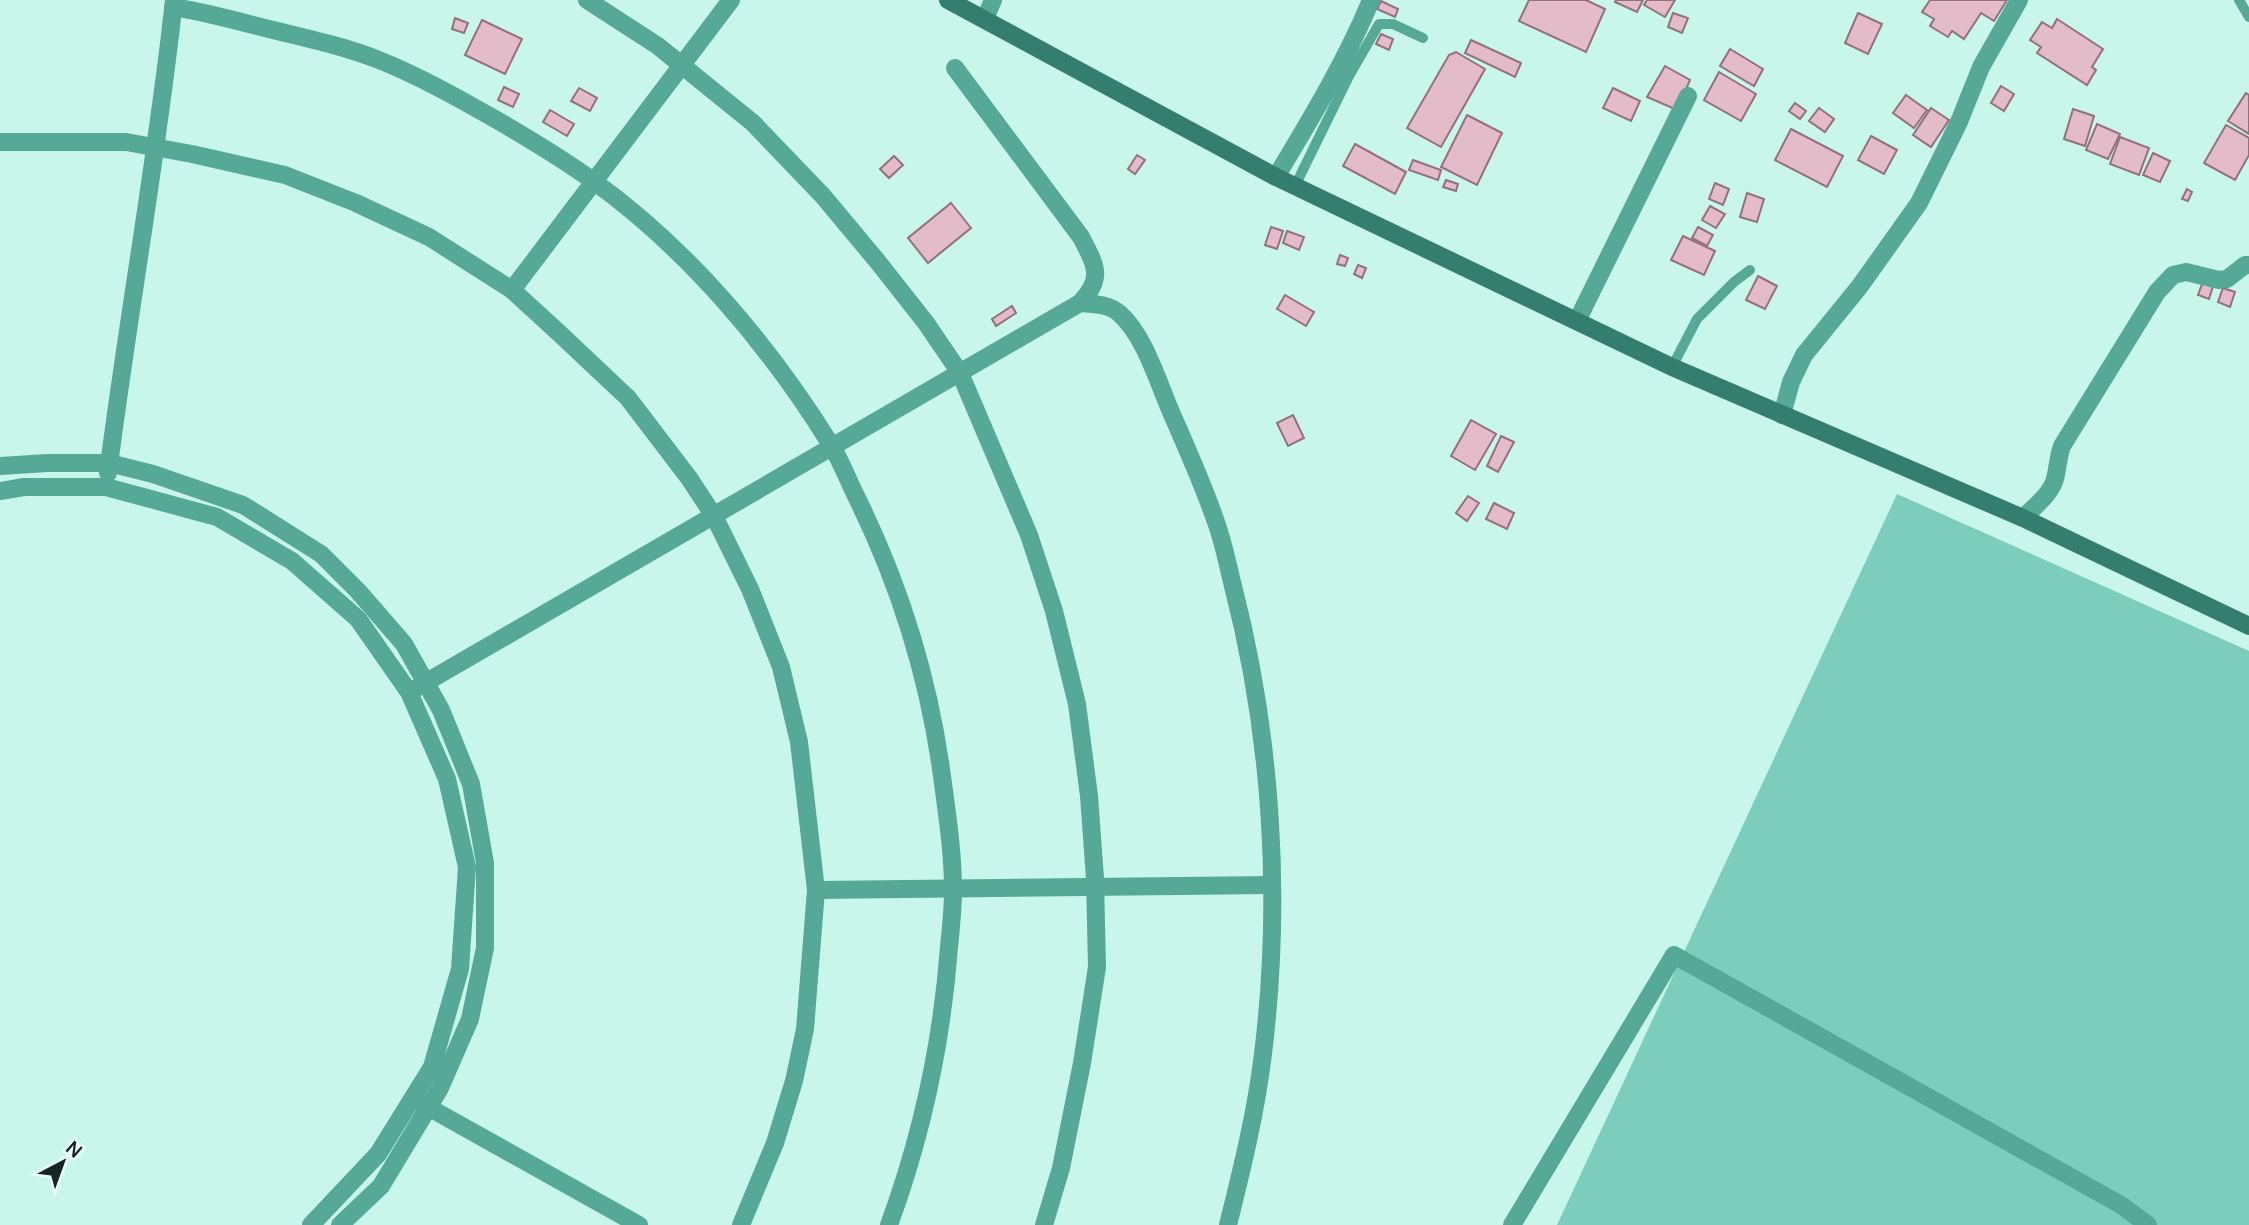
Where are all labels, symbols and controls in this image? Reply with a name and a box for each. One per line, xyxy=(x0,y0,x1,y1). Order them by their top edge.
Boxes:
north arrow xyxy=(28,1127,98,1197)
text: N xyxy=(60,1135,88,1163)

